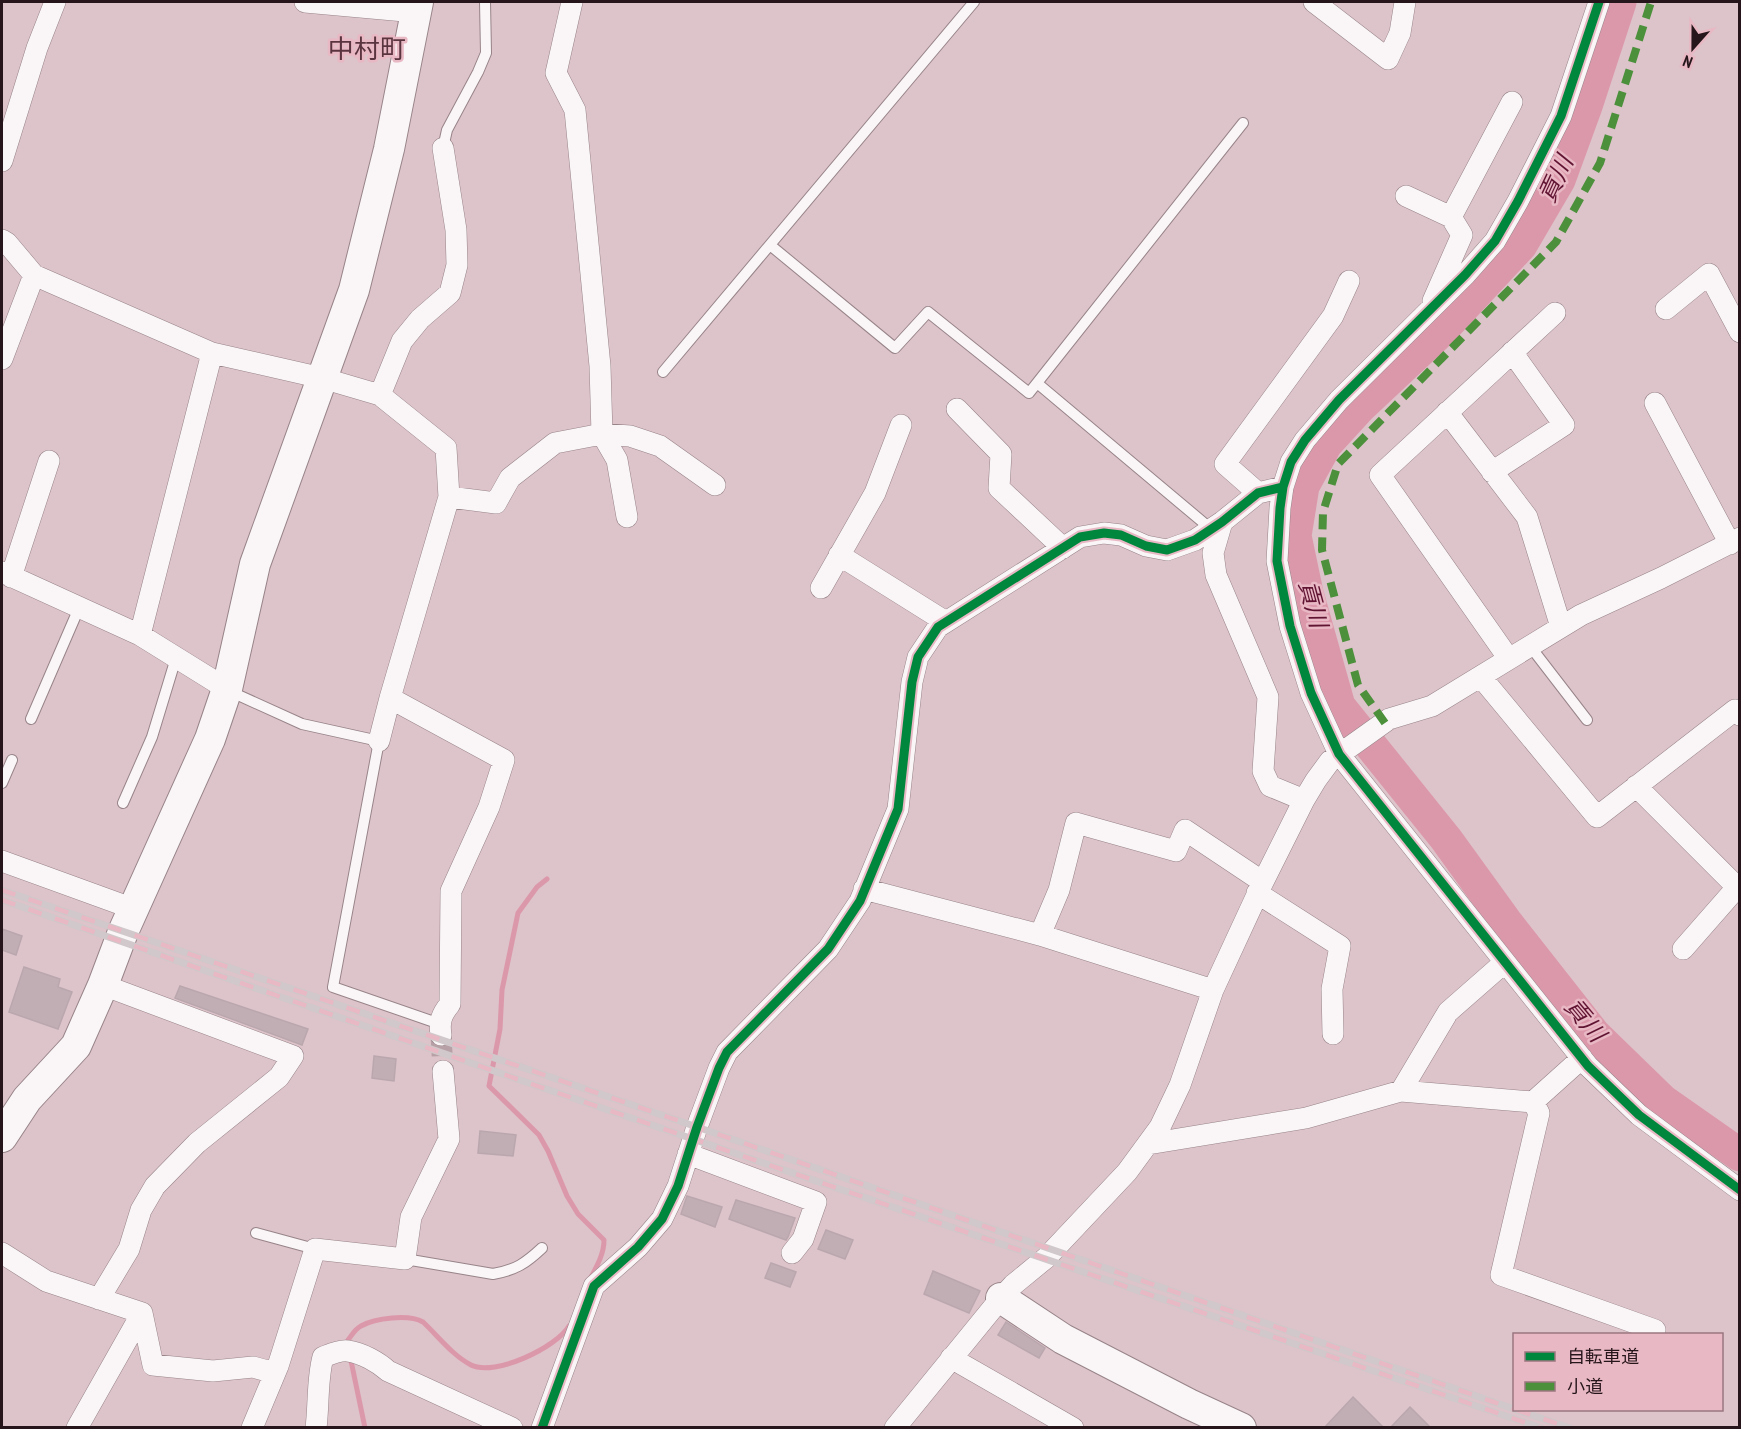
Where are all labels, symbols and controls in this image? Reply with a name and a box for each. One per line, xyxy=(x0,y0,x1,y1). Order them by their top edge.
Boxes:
north arrow xyxy=(1663,18,1723,78)
district label: 中村町 xyxy=(328,32,406,65)
text: N xyxy=(1680,51,1695,73)
water label: 貢川 xyxy=(1531,148,1581,207)
water label: 貢川 xyxy=(1292,577,1335,634)
water label: 貢川 xyxy=(1558,991,1615,1050)
legend xyxy=(1513,1333,1723,1411)
text: 自転車道 xyxy=(1567,1345,1639,1368)
text: 小道 xyxy=(1567,1375,1603,1398)

